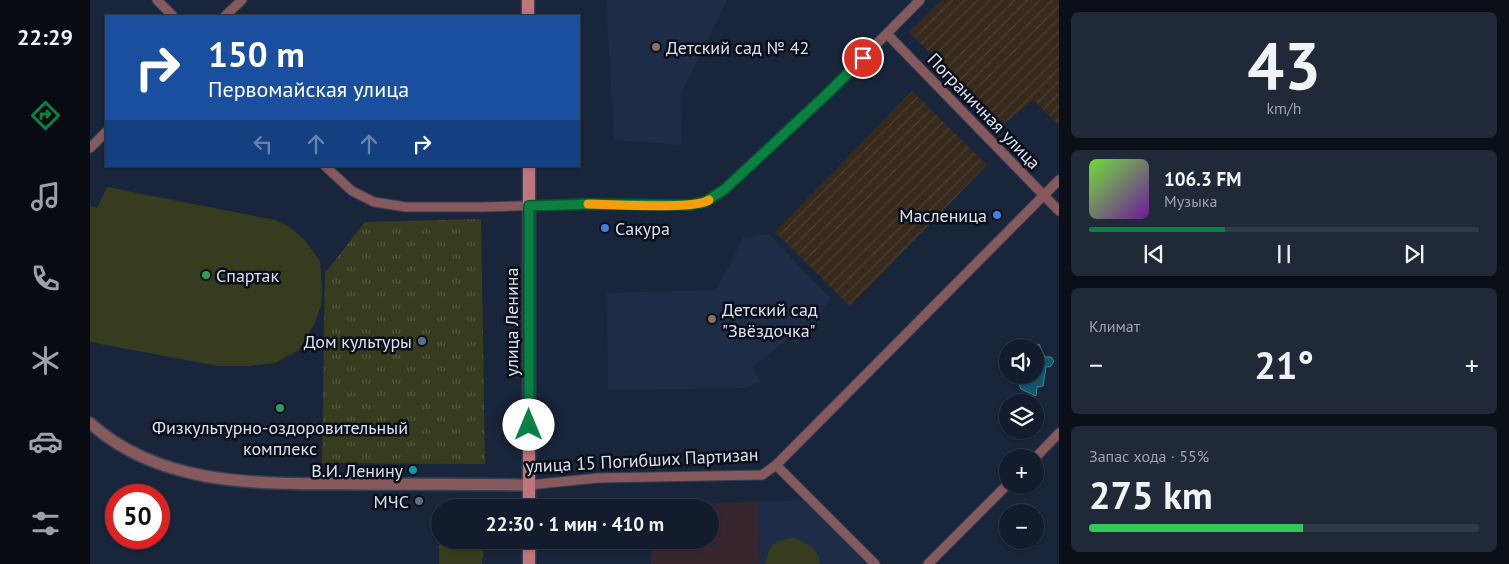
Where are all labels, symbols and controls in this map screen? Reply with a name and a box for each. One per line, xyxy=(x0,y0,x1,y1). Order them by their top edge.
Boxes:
text: 22:29 xyxy=(17,23,73,51)
text: 43 xyxy=(1247,23,1321,107)
text: 150 m xyxy=(208,31,305,77)
icon: right xyxy=(125,35,190,100)
place label: Детский сад № 42 xyxy=(666,36,809,59)
pin xyxy=(842,37,884,79)
marker: Детский сад № 42 xyxy=(650,41,662,53)
icon: arrive xyxy=(849,44,877,72)
street label: Пограничная улица xyxy=(923,48,1045,174)
text: Первомайская улица xyxy=(208,75,409,103)
icon: directions xyxy=(28,98,63,133)
text: km/h xyxy=(1266,98,1302,118)
icon: left xyxy=(249,130,277,158)
icon: ahead xyxy=(302,130,330,158)
icon: ahead xyxy=(355,130,383,158)
icon: right xyxy=(408,130,436,158)
text: 106.3 FM xyxy=(1164,167,1241,191)
icon: music xyxy=(28,179,63,214)
text: Музыка xyxy=(1164,191,1217,211)
place label: Масленица xyxy=(899,204,987,227)
marker: Масленица xyxy=(991,209,1003,221)
place label: Сакура xyxy=(615,217,670,240)
marker: Сакура xyxy=(599,222,611,234)
icon: previous xyxy=(1140,240,1168,268)
icon: pause xyxy=(1270,240,1298,268)
icon: next xyxy=(1400,240,1428,268)
icon: phone xyxy=(28,261,63,296)
place label: Спартак xyxy=(216,264,279,287)
street label: улица Ленина xyxy=(500,267,523,377)
marker: Спартак xyxy=(200,269,212,281)
place label: Детский сад "Звёздочка" xyxy=(722,298,818,342)
marker: Детский сад "Звёздочка" xyxy=(706,313,718,325)
text: Климат xyxy=(1089,316,1140,336)
place label: Дом культуры xyxy=(304,330,412,353)
marker: Дом культуры xyxy=(416,335,428,347)
map controls xyxy=(999,339,1044,549)
button: sound xyxy=(999,339,1044,384)
text: 21° xyxy=(1254,340,1314,389)
icon: climate xyxy=(28,343,63,378)
text: − xyxy=(1089,346,1103,383)
text: + xyxy=(1465,346,1479,383)
button: layers xyxy=(999,394,1044,439)
position arrow xyxy=(502,398,554,450)
marker: Физкультурно-оздоровительный комплекс xyxy=(274,402,286,414)
place label: Физкультурно-оздоровительный комплекс xyxy=(152,416,408,460)
icon: car xyxy=(28,424,63,459)
street label: улица 15 Погибших Партизан xyxy=(525,442,759,478)
text: Запас хода · 55% xyxy=(1089,446,1209,466)
button: + xyxy=(999,449,1044,494)
place label: В.И. Ленину xyxy=(311,459,404,482)
marker: В.И. Ленину xyxy=(407,464,419,476)
text: 275 km xyxy=(1089,470,1213,519)
speed limit sign: 50 xyxy=(105,484,170,549)
place label: МЧС xyxy=(374,490,409,513)
marker: МЧС xyxy=(413,495,425,507)
button: − xyxy=(999,504,1044,549)
icon: filters xyxy=(28,506,63,541)
text: 22:30 · 1 мин · 410 m xyxy=(486,512,664,536)

